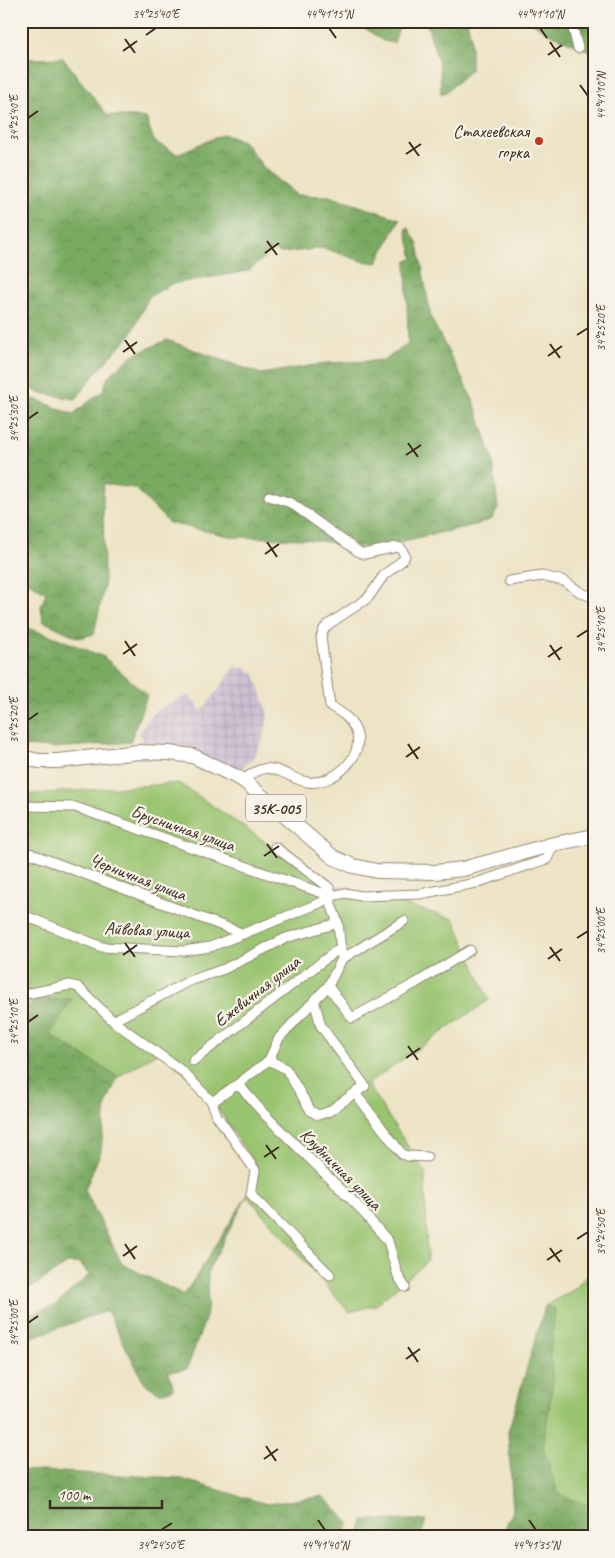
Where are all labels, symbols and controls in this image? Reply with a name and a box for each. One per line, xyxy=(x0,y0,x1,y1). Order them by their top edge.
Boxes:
text: 34°25'40"E xyxy=(133,6,181,22)
text: 44°41'15"N xyxy=(305,6,354,22)
text: 44°41'10"N xyxy=(516,6,565,22)
text: 44°41'10"N xyxy=(593,71,609,120)
text: 34°25'40"E xyxy=(6,93,22,141)
place label: Стахеевская горка xyxy=(453,120,531,163)
marker: Стахеевская горка xyxy=(533,135,545,147)
text: 34°25'20"E xyxy=(593,303,609,351)
text: 34°25'30"E xyxy=(6,394,22,442)
text: 34°25'10"E xyxy=(593,605,609,653)
text: 34°25'20"E xyxy=(6,695,22,743)
road number: 35К-005 xyxy=(246,794,306,821)
street label: Брусничная улица xyxy=(128,800,239,856)
street label: Черничная улица xyxy=(87,848,190,906)
text: 34°25'00"E xyxy=(593,906,609,954)
street label: Айвовая улица xyxy=(104,917,192,943)
street label: Ежевичная улица xyxy=(210,950,305,1031)
text: 34°25'10"E xyxy=(6,997,22,1045)
street label: Клубничная улица xyxy=(295,1123,387,1215)
text: 34°24'50"E xyxy=(593,1207,609,1255)
text: 34°25'00"E xyxy=(6,1298,22,1346)
scale bar xyxy=(50,1478,162,1510)
text: 100 m xyxy=(58,1486,92,1505)
text: 34°24'50"E xyxy=(138,1537,186,1553)
text: 44°41'40"N xyxy=(301,1537,350,1553)
text: 44°41'35"N xyxy=(512,1537,561,1553)

